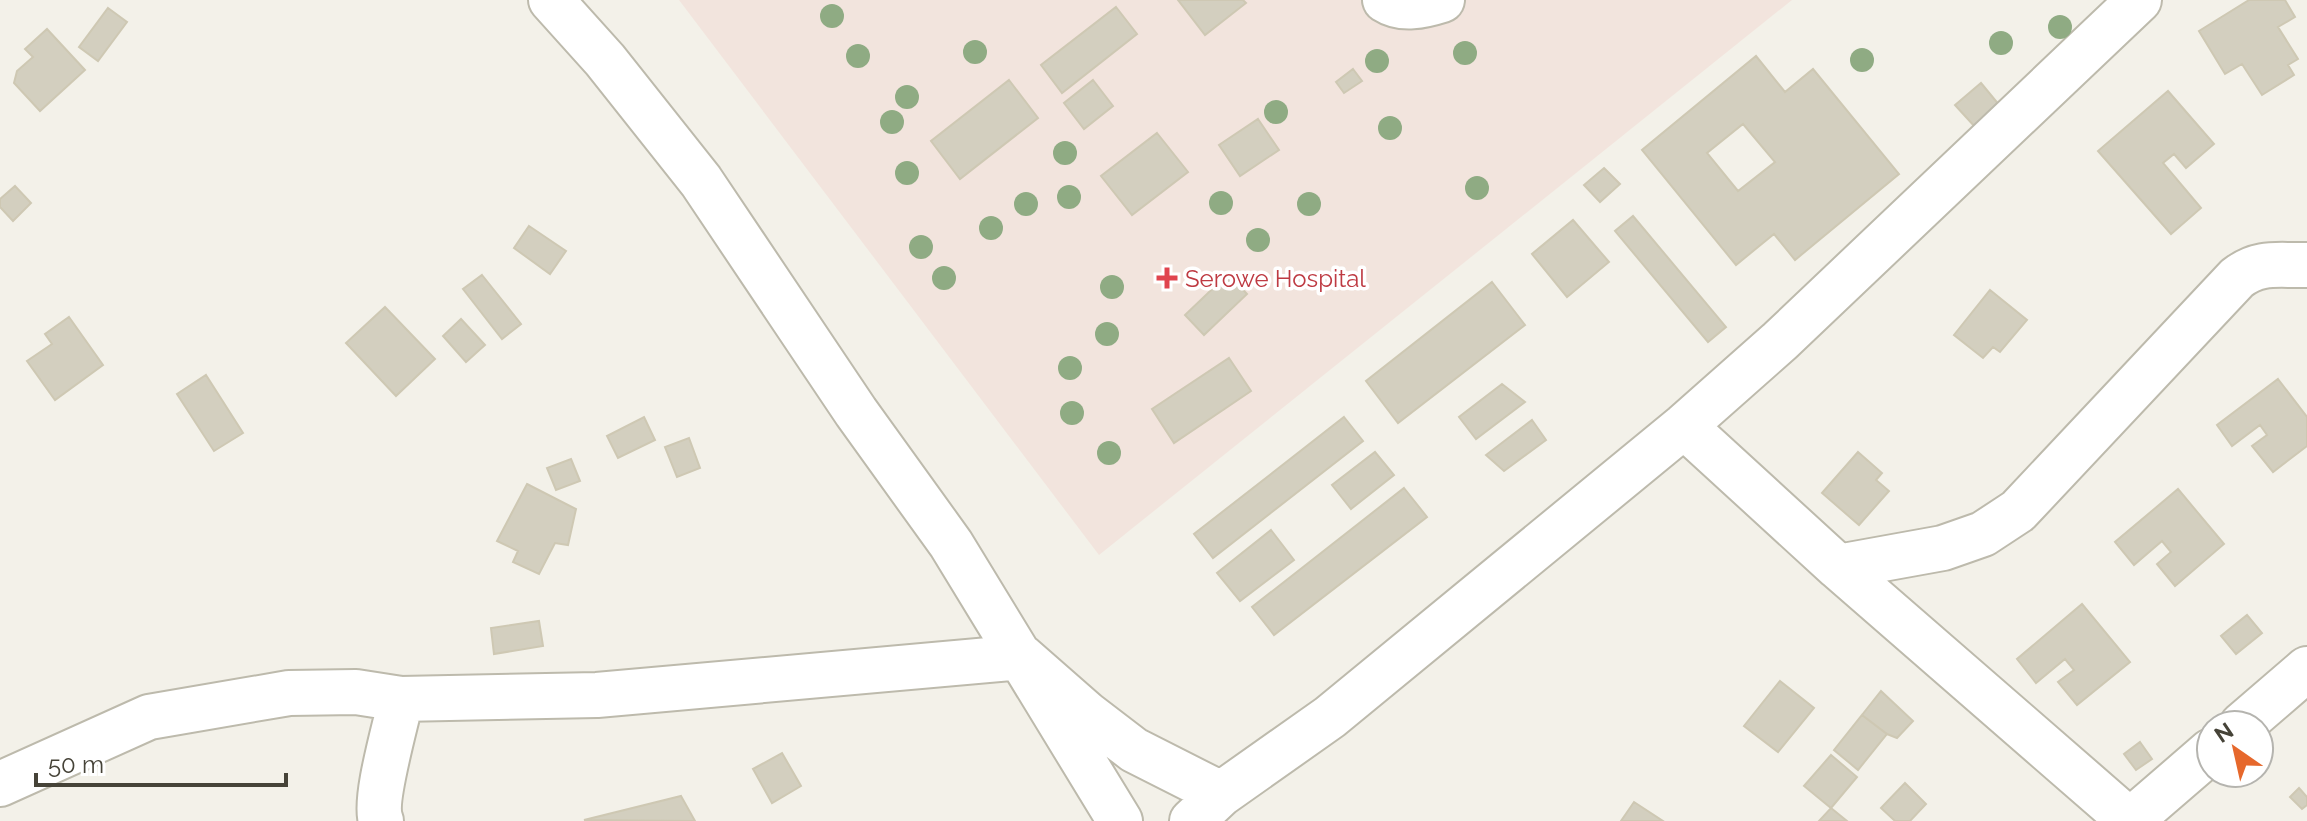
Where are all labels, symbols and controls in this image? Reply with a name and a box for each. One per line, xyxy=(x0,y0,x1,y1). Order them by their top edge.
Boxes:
place label: Serowe Hospital xyxy=(1185,264,1366,293)
marker: Serowe Hospital xyxy=(1156,267,1178,289)
north arrow xyxy=(2195,709,2275,789)
text: N xyxy=(2210,717,2238,748)
scale bar xyxy=(36,737,286,787)
text: 50 m xyxy=(48,750,104,779)

